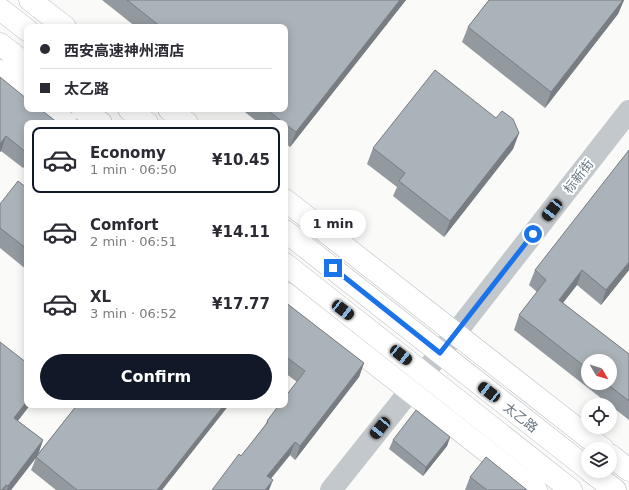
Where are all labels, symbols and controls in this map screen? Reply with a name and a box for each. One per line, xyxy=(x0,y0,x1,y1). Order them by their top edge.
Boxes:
text: 西安高速神州酒店 xyxy=(64,42,184,60)
text: 太乙路 xyxy=(64,80,109,98)
icon: car xyxy=(42,142,78,178)
text: Economy xyxy=(90,144,166,162)
text: ¥10.45 xyxy=(212,151,270,169)
street label: 标新街 xyxy=(560,156,596,196)
text: 1 min · 06:50 xyxy=(90,162,177,177)
car xyxy=(540,197,564,223)
callout: 1 min xyxy=(300,210,366,238)
icon: car xyxy=(42,214,78,250)
text: Comfort xyxy=(90,216,158,234)
text: 1 min xyxy=(313,216,353,231)
text: ¥14.11 xyxy=(212,223,270,241)
route start xyxy=(524,225,542,243)
text: 2 min · 06:51 xyxy=(90,234,177,249)
route end xyxy=(324,259,342,277)
icon: car xyxy=(42,286,78,322)
text: XL xyxy=(90,288,111,306)
text: ¥17.77 xyxy=(212,295,270,313)
car xyxy=(330,298,356,322)
text: 3 min · 06:52 xyxy=(90,306,177,321)
car xyxy=(388,343,414,367)
button: Confirm xyxy=(40,354,272,400)
north arrow xyxy=(581,354,617,390)
map controls xyxy=(581,354,617,478)
car xyxy=(476,380,502,404)
button: locate xyxy=(581,398,617,434)
street label: 太乙路 xyxy=(501,399,541,435)
car xyxy=(368,415,392,441)
button: layers xyxy=(581,442,617,478)

